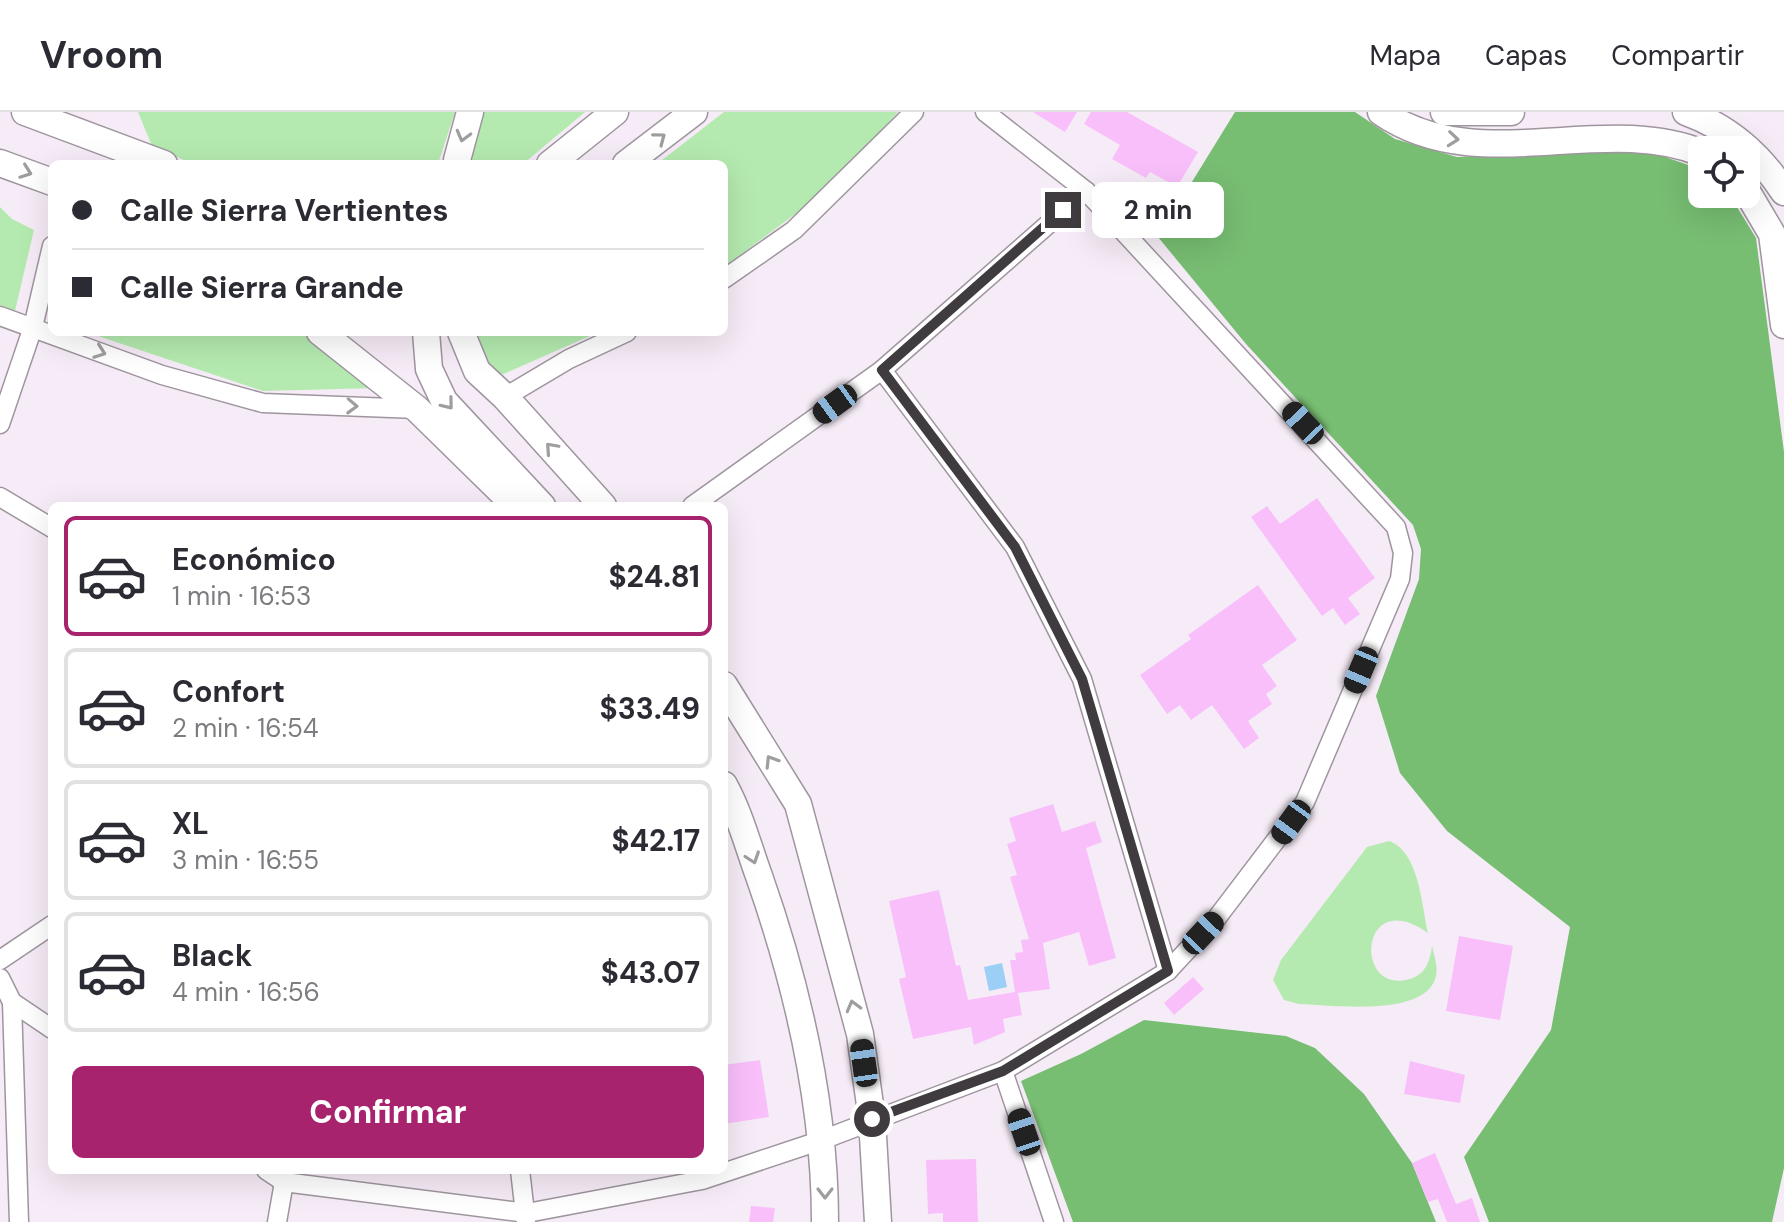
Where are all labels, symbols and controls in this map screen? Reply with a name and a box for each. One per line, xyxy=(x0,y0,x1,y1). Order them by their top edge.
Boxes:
text: Vroom xyxy=(40,30,163,80)
text: Mapa xyxy=(1370,37,1441,74)
text: Capas xyxy=(1485,37,1567,74)
text: Compartir xyxy=(1611,37,1744,74)
one-way arrow xyxy=(455,128,472,142)
one-way arrow xyxy=(1447,130,1460,147)
one-way arrow xyxy=(651,133,666,148)
map controls xyxy=(1688,136,1760,208)
button: locate xyxy=(1688,136,1760,208)
one-way arrow xyxy=(18,162,32,179)
callout: 2 min xyxy=(1091,182,1223,238)
text: Calle Sierra Vertientes xyxy=(120,191,449,230)
route end xyxy=(1045,192,1081,228)
text: 2 min xyxy=(1124,193,1192,227)
text: Calle Sierra Grande xyxy=(120,268,404,307)
one-way arrow xyxy=(92,342,106,359)
car xyxy=(809,380,861,428)
one-way arrow xyxy=(439,395,453,410)
car xyxy=(1278,397,1328,449)
one-way arrow xyxy=(346,398,359,415)
one-way arrow xyxy=(546,443,560,457)
icon: car xyxy=(76,540,148,612)
text: Económico xyxy=(172,540,336,579)
text: $24.81 xyxy=(608,557,700,596)
text: 1 min · 16:53 xyxy=(172,579,311,613)
car xyxy=(1341,643,1381,697)
icon: car xyxy=(76,672,148,744)
text: Confort xyxy=(172,672,285,711)
text: $33.49 xyxy=(600,689,700,728)
text: 2 min · 16:54 xyxy=(172,711,319,745)
one-way arrow xyxy=(765,755,781,770)
car xyxy=(1267,796,1315,848)
icon: car xyxy=(76,804,148,876)
text: XL xyxy=(172,804,209,843)
text: $42.17 xyxy=(611,821,700,860)
text: 3 min · 16:55 xyxy=(172,843,319,877)
one-way arrow xyxy=(743,850,759,864)
car xyxy=(1178,907,1228,959)
icon: car xyxy=(76,936,148,1008)
text: Black xyxy=(172,936,252,975)
text: $43.07 xyxy=(601,953,700,992)
text: 4 min · 16:56 xyxy=(172,975,320,1009)
one-way arrow xyxy=(845,1000,862,1013)
car xyxy=(849,1038,879,1088)
button: Confirmar xyxy=(72,1066,704,1158)
route start xyxy=(854,1101,890,1137)
car xyxy=(1005,1105,1043,1159)
one-way arrow xyxy=(816,1187,834,1200)

